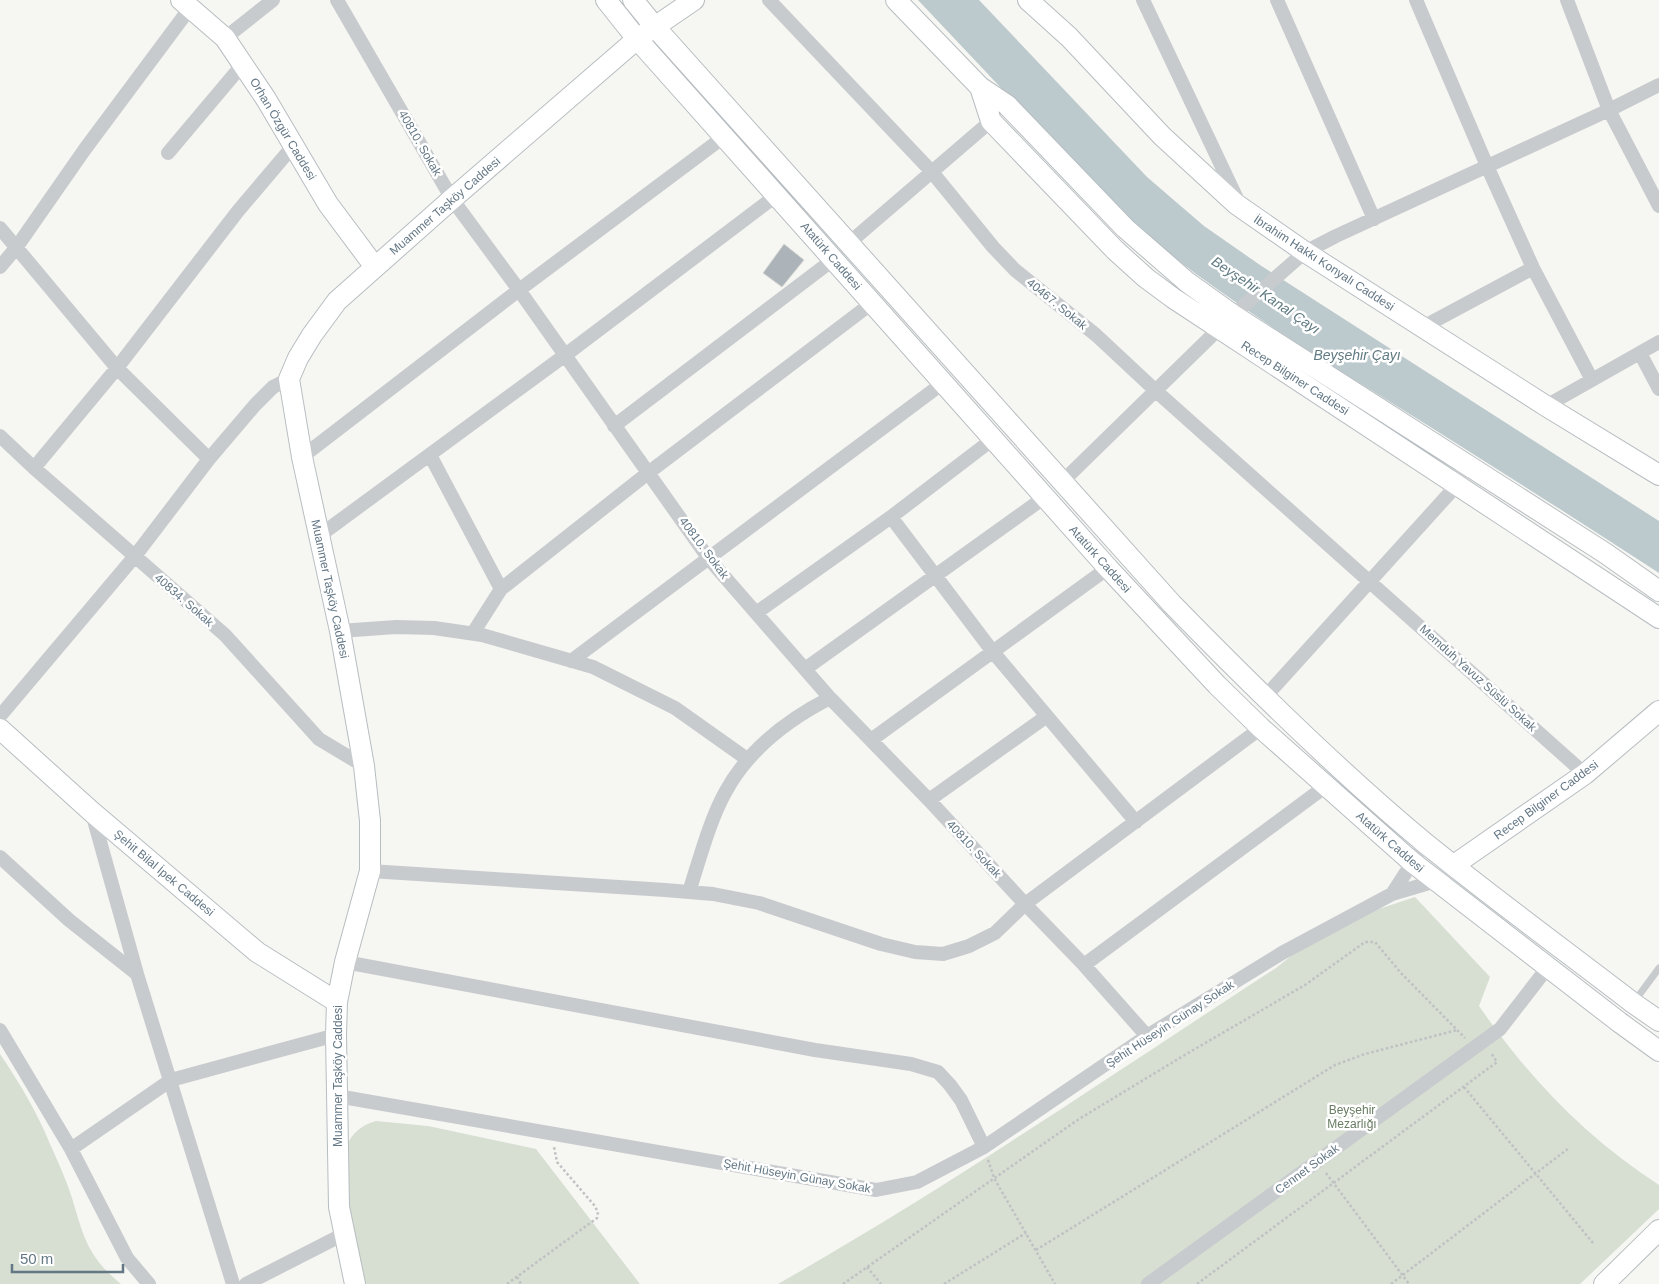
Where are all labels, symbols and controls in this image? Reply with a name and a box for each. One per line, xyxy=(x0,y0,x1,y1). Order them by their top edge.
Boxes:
street label: Orhan Özgür Caddesi xyxy=(247,75,319,183)
street label: 40810. Sokak xyxy=(396,108,445,179)
street label: Muammer Taşköy Caddesi xyxy=(387,154,503,258)
street label: İbrahim Hakkı Konyalı Caddesi xyxy=(1251,212,1397,314)
street label: Atatürk Caddesi xyxy=(798,219,864,293)
water label: Beyşehir Kanal Çayı xyxy=(1209,253,1323,337)
street label: 40467. Sokak xyxy=(1024,275,1091,333)
street label: Recep Bilginer Caddesi xyxy=(1239,338,1351,418)
water label: Beyşehir Çayı xyxy=(1313,347,1401,363)
street label: 40810. Sokak xyxy=(676,514,732,582)
street label: Muammer Taşköy Caddesi xyxy=(308,518,352,660)
street label: Atatürk Caddesi xyxy=(1066,523,1134,595)
street label: 40834. Sokak xyxy=(152,571,217,630)
street label: Memduh Yavuz Süslü Sokak xyxy=(1417,622,1540,735)
street label: Recep Bilginer Caddesi xyxy=(1491,757,1601,843)
street label: Atatürk Caddesi xyxy=(1353,809,1427,875)
street label: 40810. Sokak xyxy=(944,817,1005,881)
street label: Şehit Bilal İpek Caddesi xyxy=(111,827,217,919)
street label: Şehit Hüseyin Günay Sokak xyxy=(1104,977,1237,1071)
street label: Muammer Taşköy Caddesi xyxy=(331,1005,345,1147)
park label: Beyşehir Mezarlığı xyxy=(1327,1103,1377,1131)
street label: Cennet Sokak xyxy=(1272,1141,1342,1197)
street label: Şehit Hüseyin Günay Sokak xyxy=(722,1156,873,1196)
scale bar xyxy=(12,1242,124,1274)
text: 50 m xyxy=(20,1250,53,1267)

